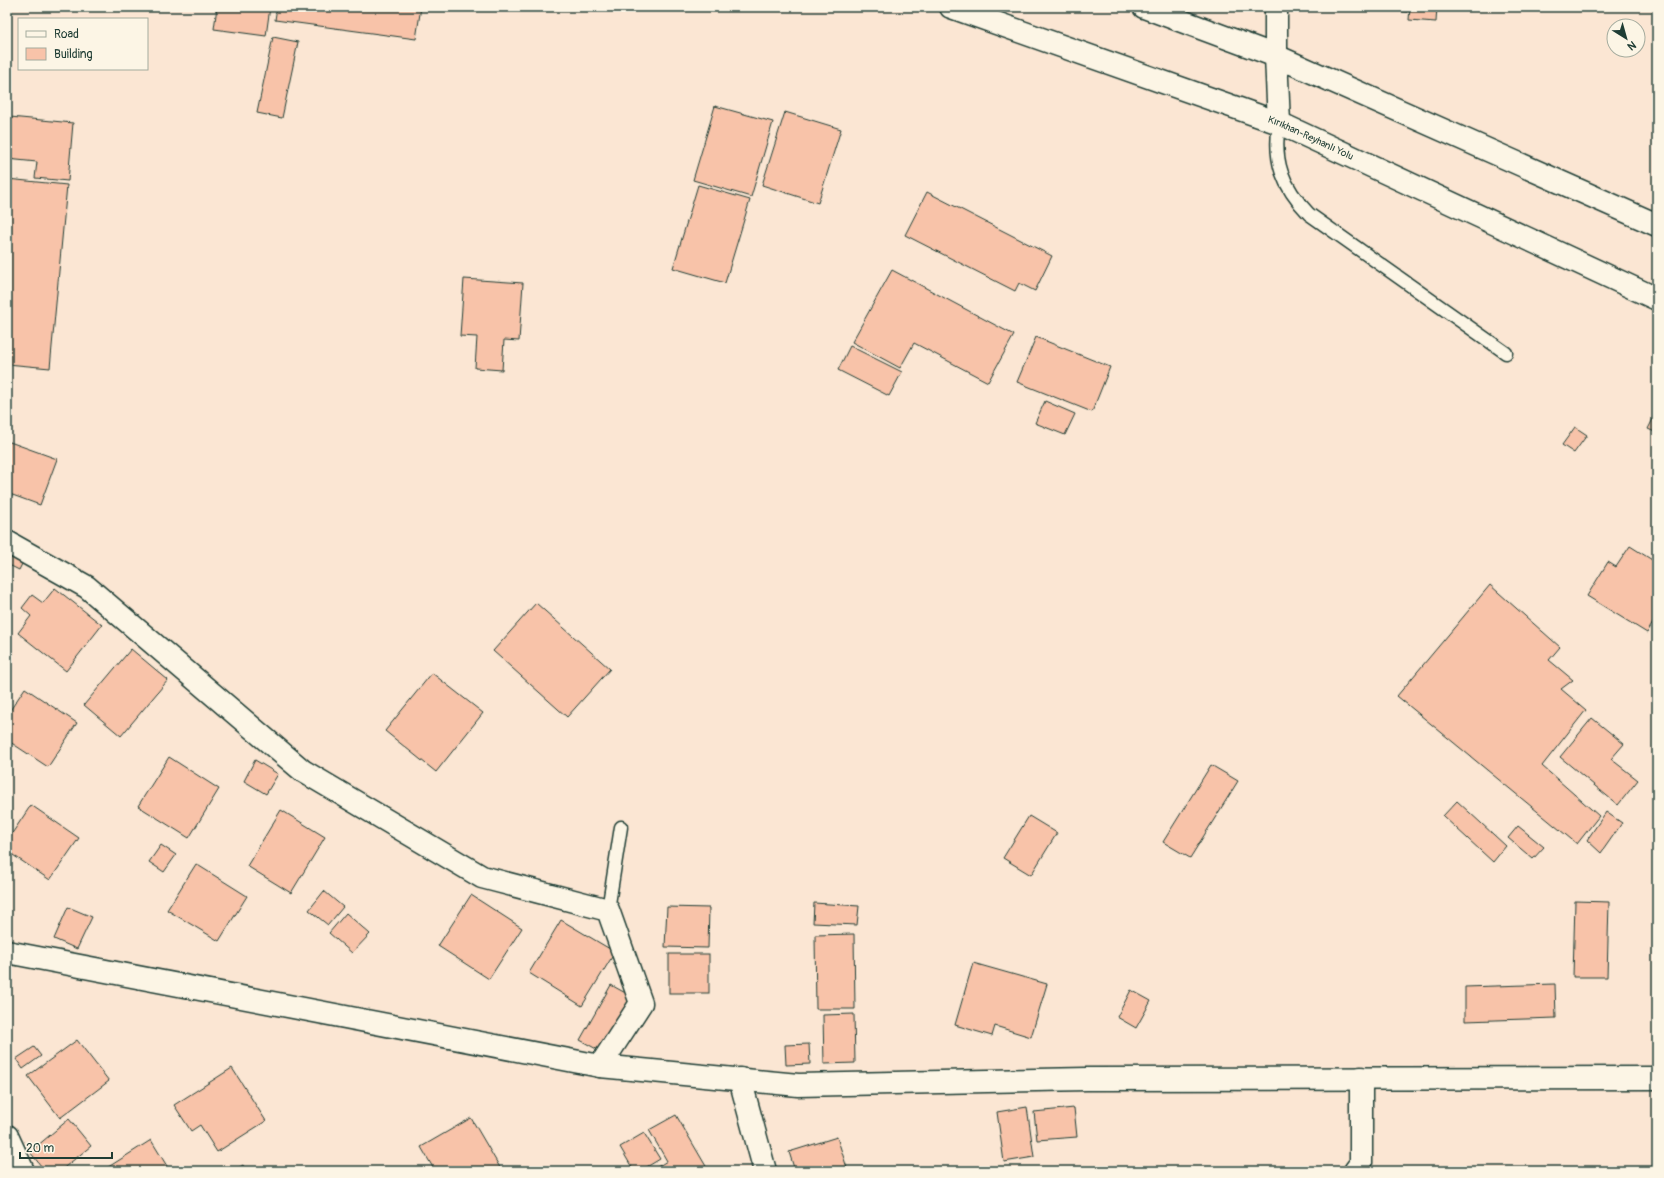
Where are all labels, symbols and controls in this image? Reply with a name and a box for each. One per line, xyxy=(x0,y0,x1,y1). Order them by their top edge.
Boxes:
legend xyxy=(18,18,148,70)
north arrow xyxy=(1606,18,1646,58)
text: Road xyxy=(54,27,79,42)
text: N xyxy=(1624,38,1639,53)
text: Building xyxy=(54,47,93,62)
street label: Kırıkhan-Reyhanlı Yolu xyxy=(1266,114,1355,163)
scale bar xyxy=(20,1134,112,1160)
text: 20 m xyxy=(26,1141,55,1156)

